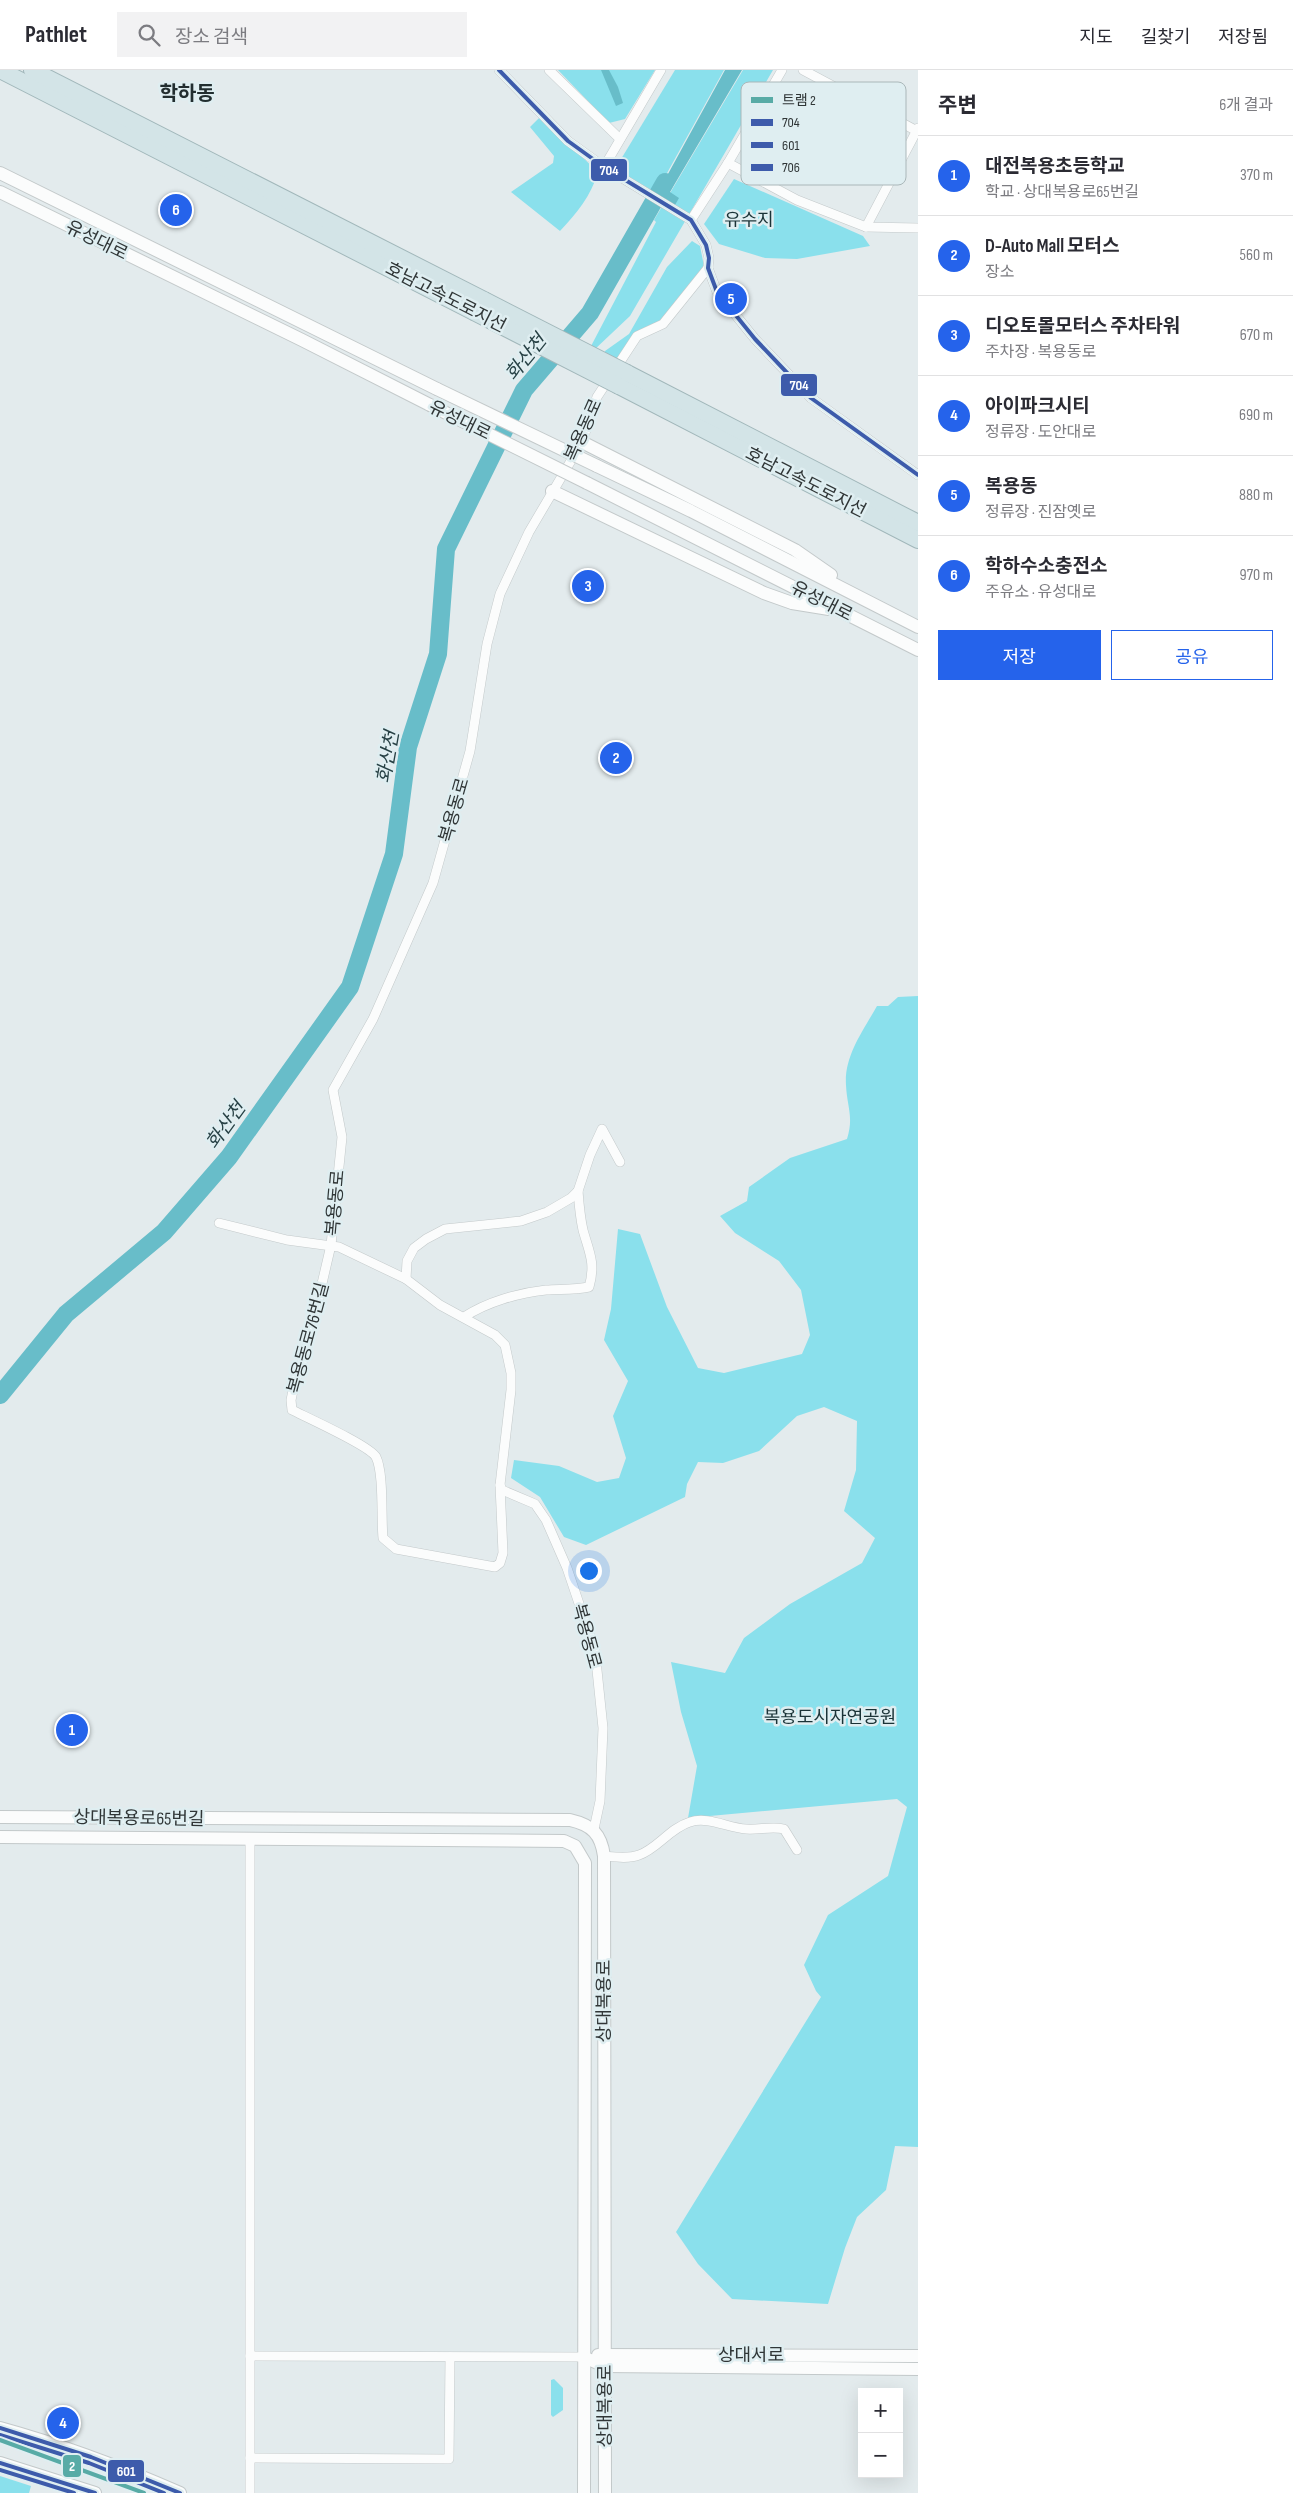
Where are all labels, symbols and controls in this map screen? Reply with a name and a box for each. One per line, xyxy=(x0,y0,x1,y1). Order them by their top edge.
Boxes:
search box xyxy=(117,12,467,57)
text: Pathlet xyxy=(25,20,87,49)
icon: search xyxy=(135,21,163,49)
text: 장소 검색 xyxy=(175,26,248,49)
text: 지도 xyxy=(1080,27,1113,48)
text: 길찾기 xyxy=(1141,27,1190,48)
text: 저장됨 xyxy=(1218,27,1268,48)
district label: 학하동 xyxy=(159,82,215,106)
legend xyxy=(741,82,906,185)
text: 트램 2 xyxy=(782,92,816,109)
text: 주변 xyxy=(938,93,977,118)
text: 6개 결과 xyxy=(1219,96,1273,115)
text: 704 xyxy=(782,114,800,131)
text: 601 xyxy=(782,137,799,154)
text: 대전복용초등학교 xyxy=(985,155,1125,178)
line badge: 704 xyxy=(590,158,628,182)
text: 706 xyxy=(782,159,800,176)
text: 704 xyxy=(599,162,619,179)
text: 1 xyxy=(951,166,957,185)
text: 370 m xyxy=(1240,166,1273,185)
text: 학교 · 상대복용로65번길 xyxy=(985,183,1139,202)
pin: 6 xyxy=(160,191,192,229)
park label: 유수지 xyxy=(724,210,774,231)
street label: 유성대로 xyxy=(62,216,131,264)
text: D-Auto Mall 모터스 xyxy=(985,235,1119,258)
text: 2 xyxy=(950,246,958,265)
text: 560 m xyxy=(1240,246,1273,265)
street label: 호남고속도로지선 xyxy=(382,258,510,337)
text: 장소 xyxy=(985,263,1014,282)
pin: 5 xyxy=(715,280,747,318)
text: 디오토몰모터스 주차타워 xyxy=(985,315,1180,338)
text: 3 xyxy=(950,326,958,345)
text: 670 m xyxy=(1240,326,1273,345)
water label: 화산천 xyxy=(501,329,553,386)
text: 주차장 · 복용동로 xyxy=(985,343,1096,362)
line badge: 704 xyxy=(780,373,818,397)
text: 704 xyxy=(789,377,809,394)
text: 아이파크시티 xyxy=(985,395,1090,418)
street label: 유성대로 xyxy=(425,396,494,444)
street label: 복용동로 xyxy=(560,396,607,465)
text: 4 xyxy=(950,406,958,425)
text: 690 m xyxy=(1239,406,1273,425)
text: 정류장 · 도안대로 xyxy=(985,423,1096,442)
street label: 호남고속도로지선 xyxy=(742,443,870,522)
text: 복용동 xyxy=(985,475,1037,498)
text: 5 xyxy=(950,486,958,505)
text: 880 m xyxy=(1239,486,1273,505)
text: 정류장 · 진잠옛로 xyxy=(985,503,1096,522)
text: 학하수소충전소 xyxy=(985,555,1107,578)
text: 6 xyxy=(950,566,958,585)
text: 970 m xyxy=(1240,566,1273,585)
pin: 3 xyxy=(572,567,604,605)
street label: 유성대로 xyxy=(787,577,856,626)
text: 주유소 · 유성대로 xyxy=(985,583,1096,602)
button: 저장 xyxy=(938,630,1101,680)
button: 공유 xyxy=(1111,630,1273,680)
water label: 화산천 xyxy=(373,728,405,785)
pin: 2 xyxy=(600,739,632,777)
street label: 복용동로 xyxy=(435,775,474,845)
water label: 화산천 xyxy=(201,1097,252,1154)
street label: 복용동로 xyxy=(322,1169,349,1237)
street label: 복용동로76번길 xyxy=(284,1280,333,1396)
your location xyxy=(576,1558,602,1584)
street label: 복용동로 xyxy=(568,1601,605,1671)
park label: 복용도시자연공원 xyxy=(764,1707,896,1728)
pin: 1 xyxy=(56,1711,88,1749)
street label: 상대복용로65번길 xyxy=(73,1807,205,1830)
street label: 상대복용로 xyxy=(594,1960,615,2042)
street label: 상대서로 xyxy=(718,2345,784,2366)
street label: 상대복용로 xyxy=(595,2365,616,2447)
map controls xyxy=(858,2388,903,2478)
button: + xyxy=(858,2388,903,2433)
pin: 4 xyxy=(47,2404,79,2442)
button: − xyxy=(858,2433,903,2478)
line badge: 2 xyxy=(62,2454,82,2478)
text: 2 xyxy=(69,2458,75,2475)
line badge: 601 xyxy=(107,2459,145,2483)
text: 601 xyxy=(117,2463,136,2480)

